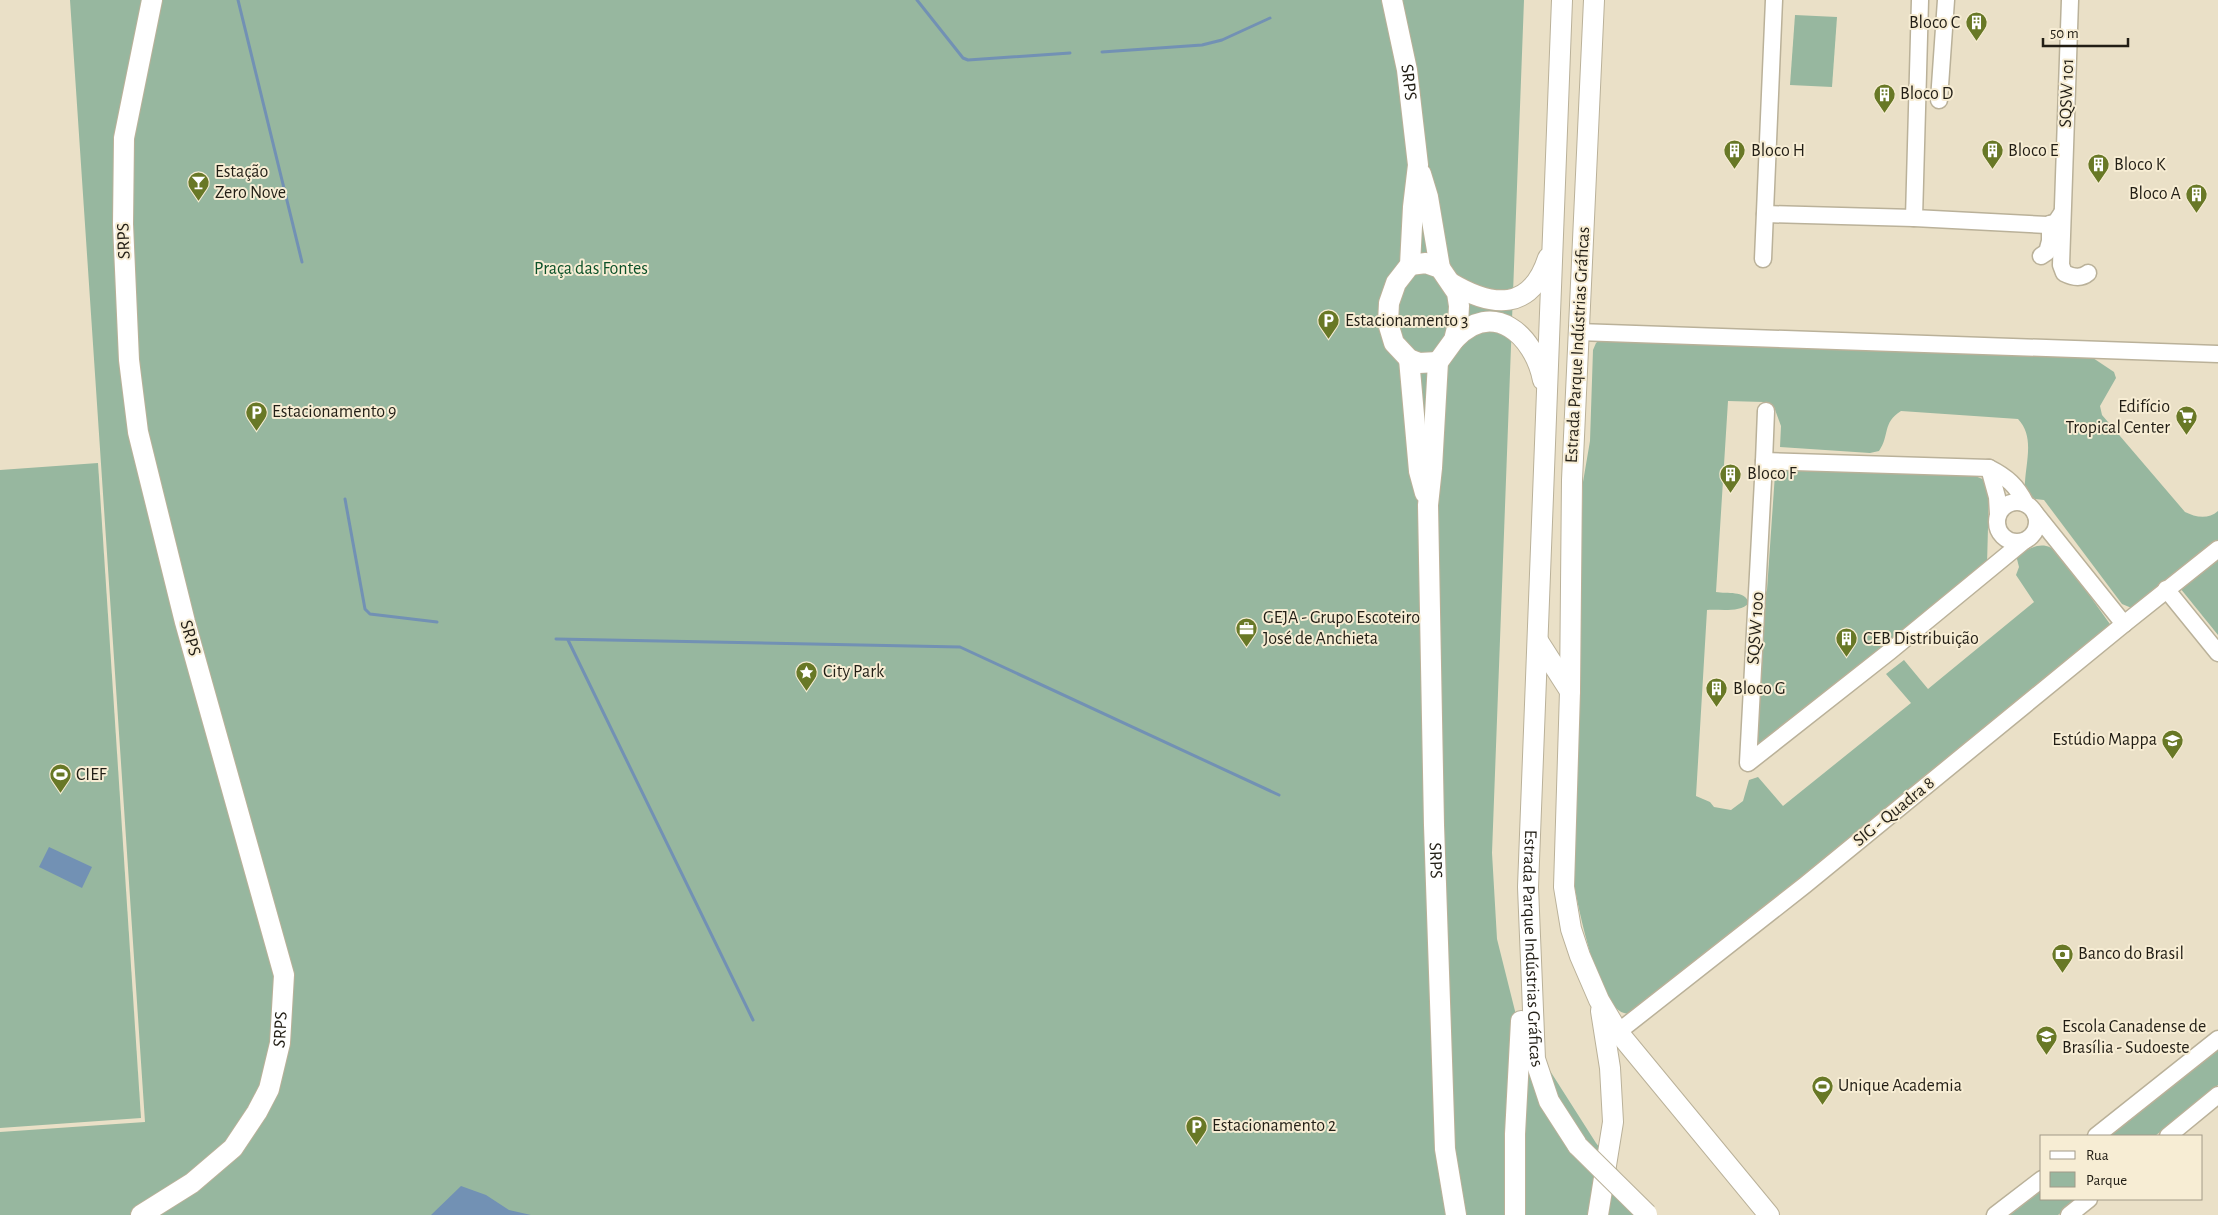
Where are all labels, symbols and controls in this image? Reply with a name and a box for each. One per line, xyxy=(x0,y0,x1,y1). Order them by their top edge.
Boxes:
building icon: Bloco C xyxy=(1964,11,1988,42)
place label: Bloco C xyxy=(1909,14,1960,32)
scale bar xyxy=(2043,15,2128,47)
text: 50 m xyxy=(2050,26,2079,41)
street label: SQSW 101 xyxy=(2057,58,2077,128)
street label: SRPS xyxy=(1397,62,1419,101)
building icon: Bloco D xyxy=(1872,82,1896,113)
place label: Bloco D xyxy=(1900,85,1953,103)
building icon: Bloco H xyxy=(1723,139,1747,170)
building icon: Bloco E xyxy=(1980,139,2004,170)
place label: Bloco H xyxy=(1751,142,1805,160)
place label: Bloco E xyxy=(2008,142,2059,160)
building icon: Bloco K xyxy=(2086,153,2110,184)
place label: Bloco K xyxy=(2114,156,2166,174)
place label: Estação Zero Nove xyxy=(215,163,286,202)
bar icon: Estação Zero Nove xyxy=(187,170,211,201)
building icon: Bloco A xyxy=(2185,182,2209,213)
place label: Bloco A xyxy=(2129,185,2182,203)
street label: SRPS xyxy=(114,223,134,259)
street label: Estrada Parque Indústrias Gráficas xyxy=(1563,226,1593,464)
park label: Praça das Fontes xyxy=(534,260,648,278)
parking icon: Estacionamento 3 xyxy=(1317,309,1341,340)
place label: Estacionamento 3 xyxy=(1345,312,1468,330)
place label: Edifício Tropical Center xyxy=(2066,398,2170,437)
parking icon: Estacionamento 9 xyxy=(244,400,268,431)
place label: Estacionamento 9 xyxy=(272,403,397,421)
supermarket icon: Edifício Tropical Center xyxy=(2174,405,2198,436)
building icon: Bloco F xyxy=(1719,462,1743,493)
place label: Bloco F xyxy=(1747,465,1797,483)
street label: SQSW 100 xyxy=(1744,591,1768,665)
place label: GEJA - Grupo Escoteiro José de Anchieta xyxy=(1263,609,1420,648)
office icon: GEJA - Grupo Escoteiro José de Anchieta xyxy=(1235,616,1259,647)
street label: SRPS xyxy=(176,618,204,658)
building icon: CEB Distribuição xyxy=(1835,627,1859,658)
place label: CEB Distribuição xyxy=(1863,630,1979,648)
place icon: City Park xyxy=(795,660,819,691)
place label: City Park xyxy=(823,663,885,681)
building icon: Bloco G xyxy=(1705,677,1729,708)
place label: Bloco G xyxy=(1733,680,1786,698)
school or university icon: Estúdio Mappa xyxy=(2161,728,2185,759)
place label: Estúdio Mappa xyxy=(2052,731,2157,749)
sports icon: CIEF xyxy=(48,763,72,794)
place label: CIEF xyxy=(76,766,107,784)
street label: SIG - Quadra 8 xyxy=(1850,774,1938,850)
street label: Estrada Parque Indústrias Gráficas xyxy=(1519,829,1546,1069)
street label: SRPS xyxy=(1426,842,1445,879)
bank icon: Banco do Brasil xyxy=(2050,942,2074,973)
place label: Banco do Brasil xyxy=(2078,945,2184,963)
street label: SRPS xyxy=(270,1011,291,1050)
place label: Escola Canadense de Brasília - Sudoeste xyxy=(2062,1018,2206,1057)
school or university icon: Escola Canadense de Brasília - Sudoeste xyxy=(2034,1025,2058,1056)
sports icon: Unique Academia xyxy=(1810,1074,1834,1105)
place label: Unique Academia xyxy=(1838,1077,1962,1095)
parking icon: Estacionamento 2 xyxy=(1184,1114,1208,1145)
place label: Estacionamento 2 xyxy=(1212,1117,1336,1135)
legend xyxy=(2040,1135,2203,1200)
text: Rua xyxy=(2086,1148,2109,1163)
text: Parque xyxy=(2086,1173,2127,1188)

